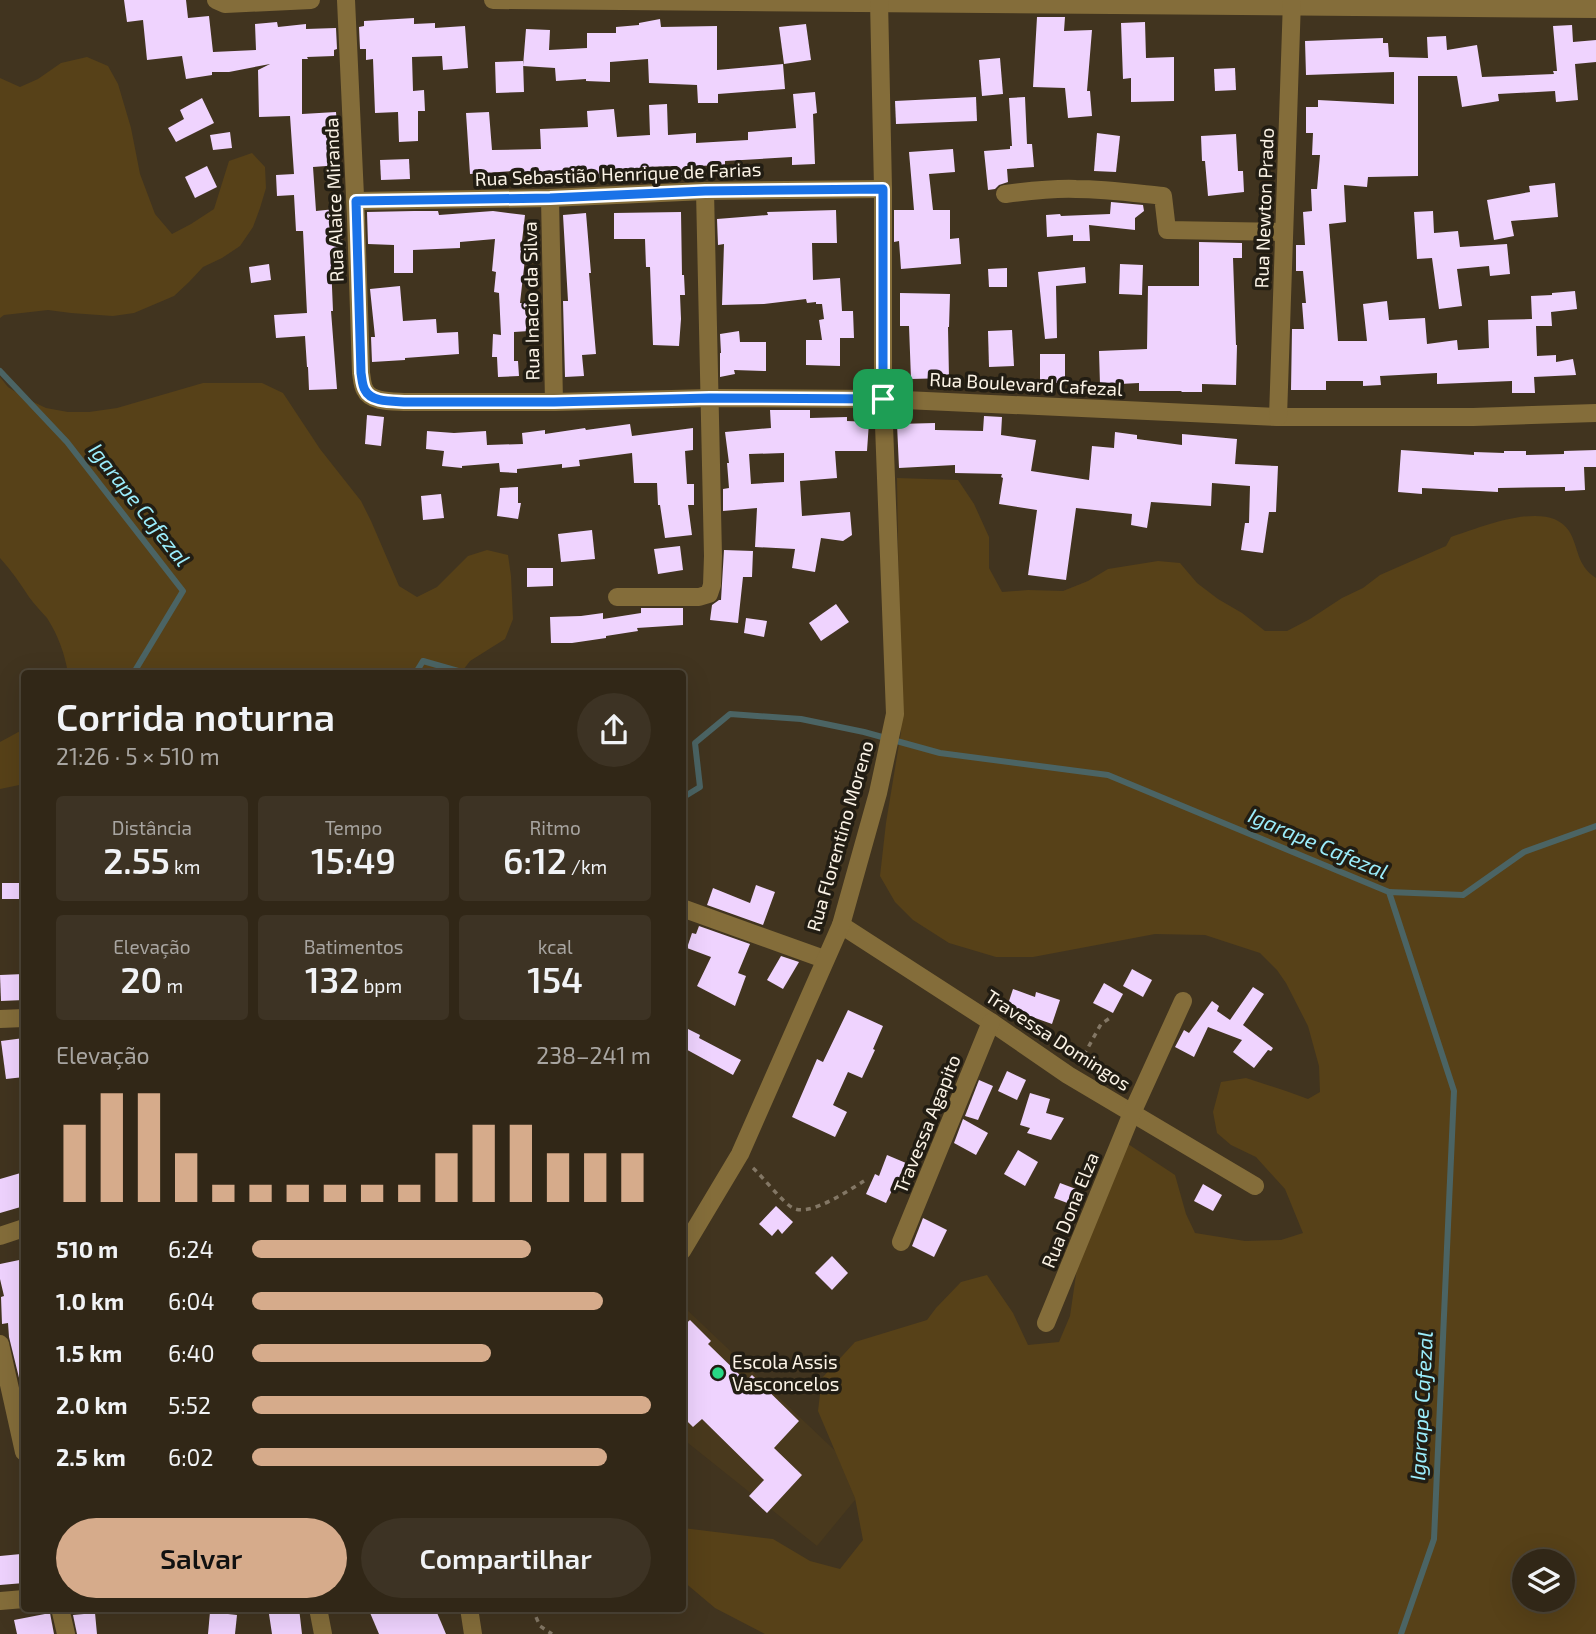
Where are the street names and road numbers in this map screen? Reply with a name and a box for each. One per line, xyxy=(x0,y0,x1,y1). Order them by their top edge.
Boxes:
street label: Rua Alaice Miranda xyxy=(319,117,348,283)
street label: Rua Newton Prado xyxy=(1249,127,1278,289)
street label: Rua Sebastião Henrique de Farias xyxy=(474,157,762,190)
street label: Rua Inacio da Silva xyxy=(518,221,543,381)
street label: Rua Boulevard Cafezal xyxy=(929,367,1124,400)
street label: Rua Florentino Moreno xyxy=(801,738,878,934)
street label: Travessa Domingos xyxy=(981,984,1135,1095)
street label: Travessa Agapito xyxy=(888,1051,965,1197)
street label: Rua Dona Elza xyxy=(1036,1149,1103,1271)

